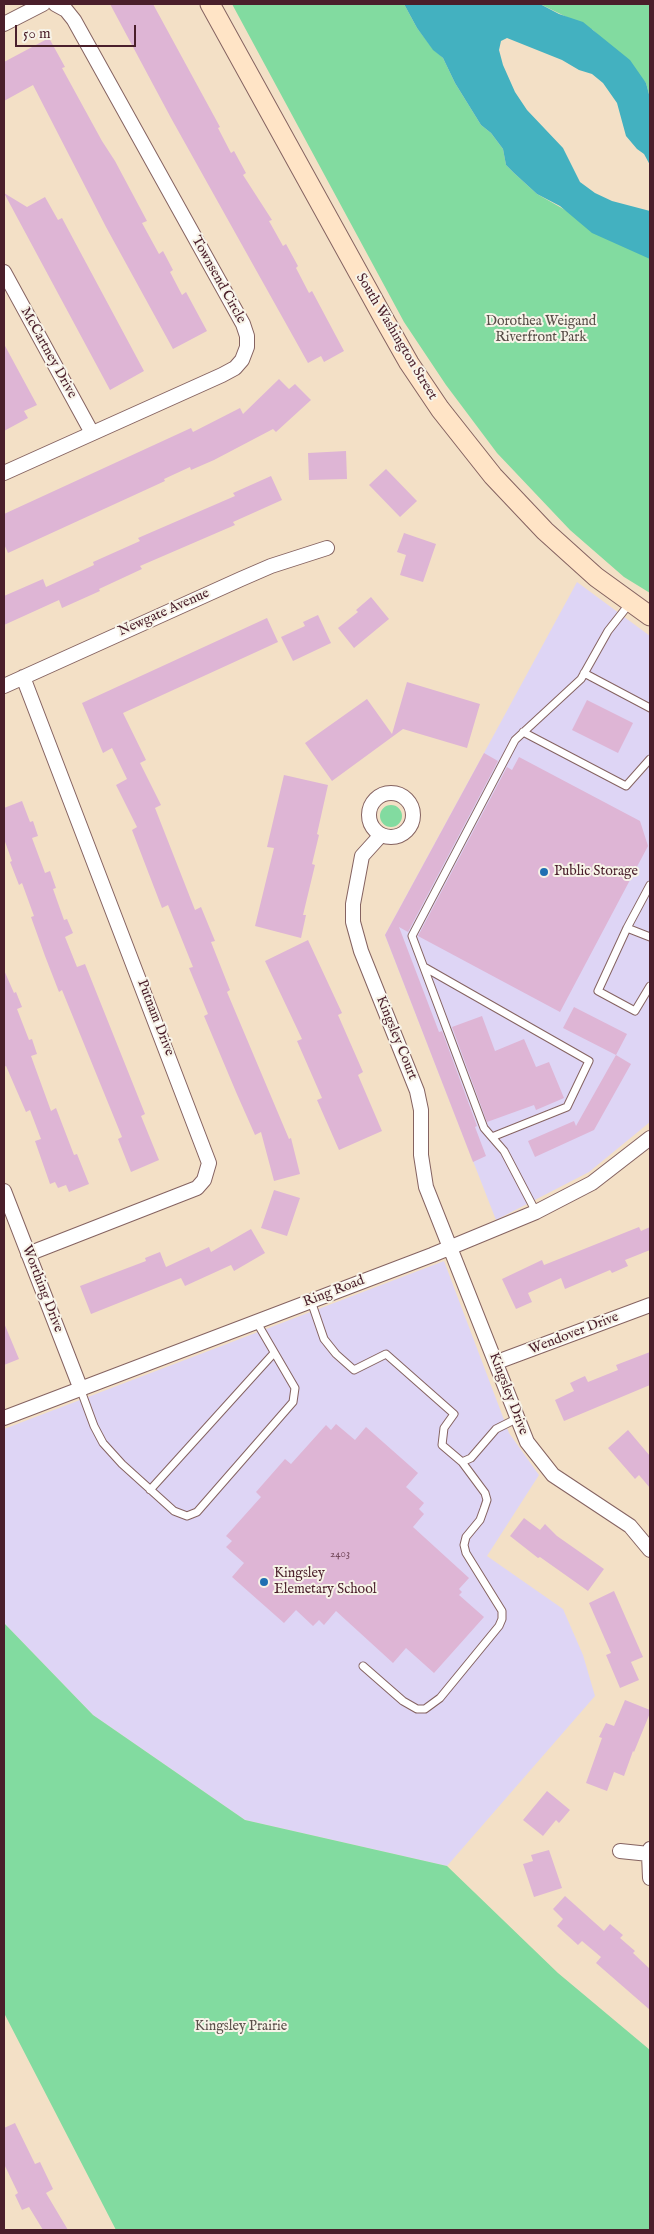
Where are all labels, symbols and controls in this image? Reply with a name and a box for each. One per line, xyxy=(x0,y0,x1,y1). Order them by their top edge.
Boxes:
scale bar xyxy=(18,15,139,47)
text: 50 m xyxy=(23,24,51,43)
street label: Townsend Circle xyxy=(187,233,249,327)
street label: South Washington Street xyxy=(352,271,440,403)
street label: McCartney Drive xyxy=(16,305,80,401)
park label: Dorothea Weigand Riverfront Park xyxy=(486,314,596,347)
street label: Newgate Avenue xyxy=(116,585,212,641)
place label: Public Storage xyxy=(554,864,638,880)
marker: Public Storage xyxy=(538,866,550,878)
street label: Putnam Drive xyxy=(133,978,177,1058)
street label: Kingsley Court xyxy=(372,994,420,1082)
street label: Worthing Drive xyxy=(18,1243,66,1335)
street label: Ring Road xyxy=(301,1273,367,1311)
street label: Wendover Drive xyxy=(527,1309,621,1359)
street label: Kingsley Drive xyxy=(485,1351,531,1437)
house number: 2403 xyxy=(330,1548,350,1562)
place label: Kingsley Elemetary School xyxy=(274,1566,376,1598)
marker: Kingsley Elemetary School xyxy=(258,1576,270,1588)
park label: Kingsley Prairie xyxy=(195,2019,287,2035)

